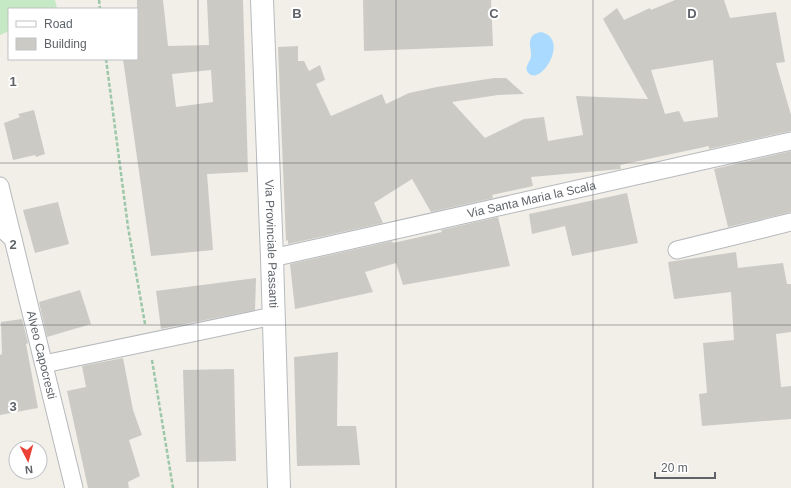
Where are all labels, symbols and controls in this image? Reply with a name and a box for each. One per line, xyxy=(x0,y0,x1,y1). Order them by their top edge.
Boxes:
text: B xyxy=(292,6,302,21)
text: C xyxy=(489,6,499,21)
text: D xyxy=(687,6,697,21)
legend xyxy=(8,8,138,60)
text: Road xyxy=(44,17,73,31)
text: Building xyxy=(44,37,87,51)
text: 1 xyxy=(9,74,17,89)
street label: Via Santa Maria la Scala xyxy=(466,178,597,221)
street label: Via Provinciale Passanti xyxy=(262,179,281,308)
text: 2 xyxy=(9,237,17,252)
street label: Alveo Capocresti xyxy=(24,309,59,401)
text: 3 xyxy=(9,399,17,414)
north arrow xyxy=(8,440,48,480)
scale bar xyxy=(655,454,715,480)
text: 20 m xyxy=(661,461,688,475)
text: N xyxy=(24,464,34,476)

